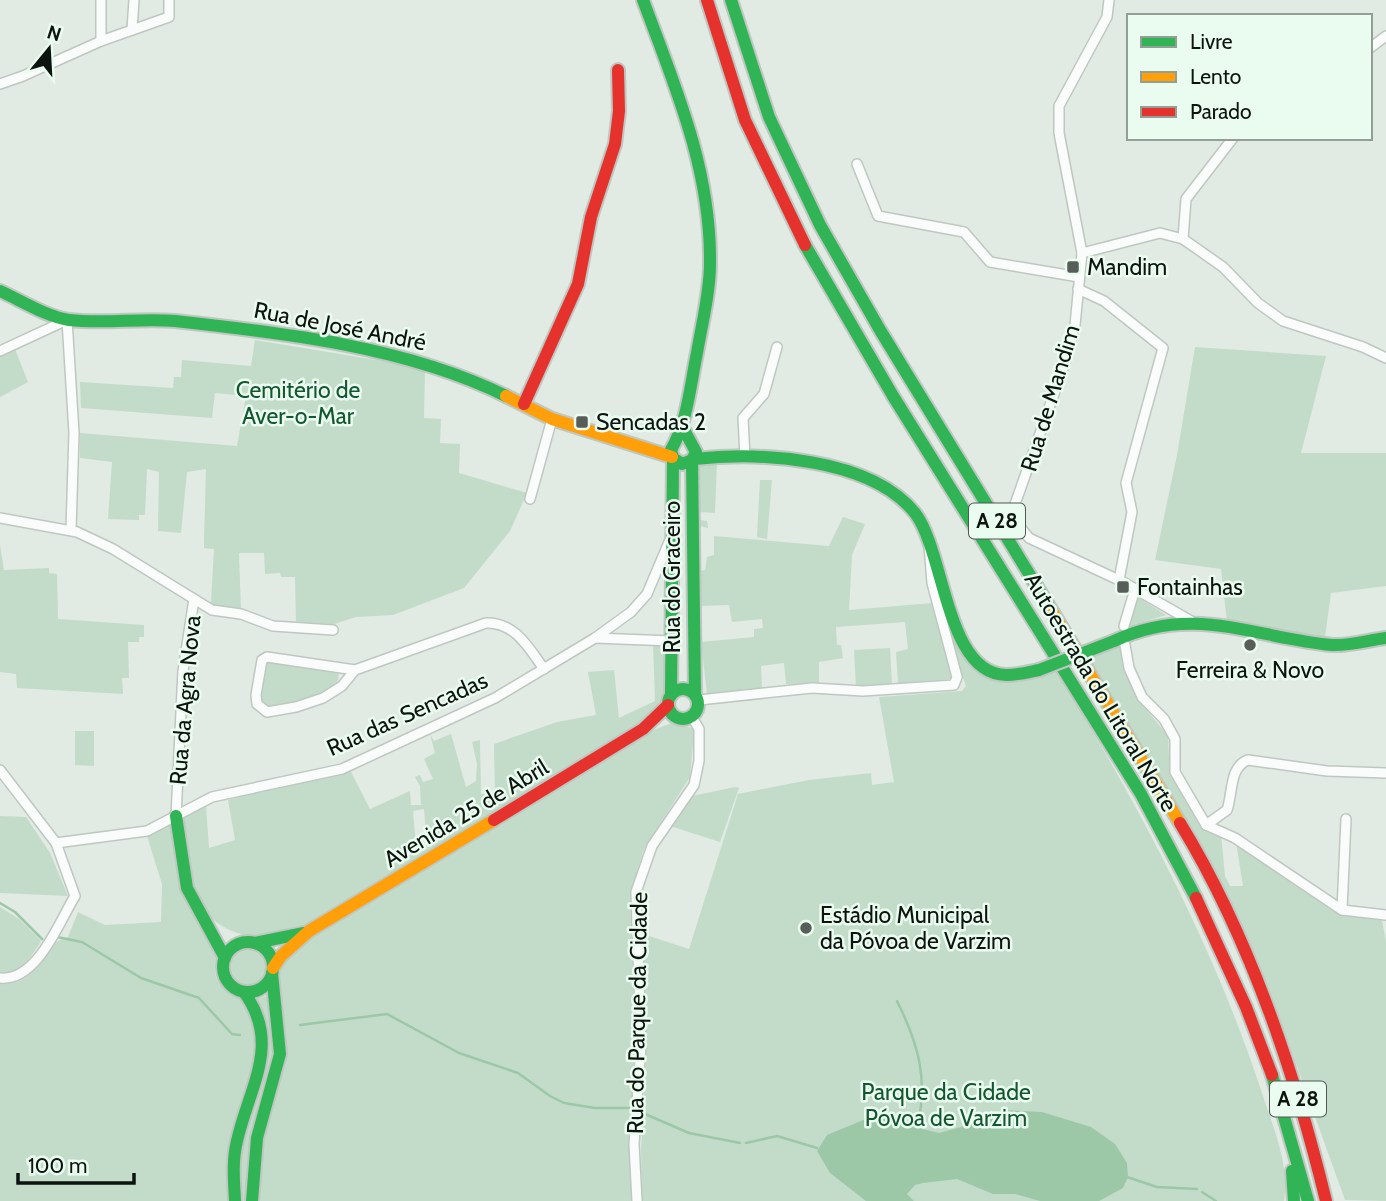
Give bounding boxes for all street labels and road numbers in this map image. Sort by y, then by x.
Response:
street label: Rua de José André [252,296,429,356]
street label: Rua de Mandim [1014,321,1086,475]
street label: Rua do Graceiro [658,501,686,653]
road number: A 28 [969,504,1025,538]
street label: Autoestrada do Litoral Norte [1019,567,1184,817]
street label: Rua da Agra Nova [164,614,206,786]
street label: Rua das Sencadas [322,666,492,762]
street label: Avenida 25 de Abril [379,753,554,873]
street label: Rua do Parque da Cidade [621,891,653,1134]
road number: A 28 [1270,1082,1326,1116]

